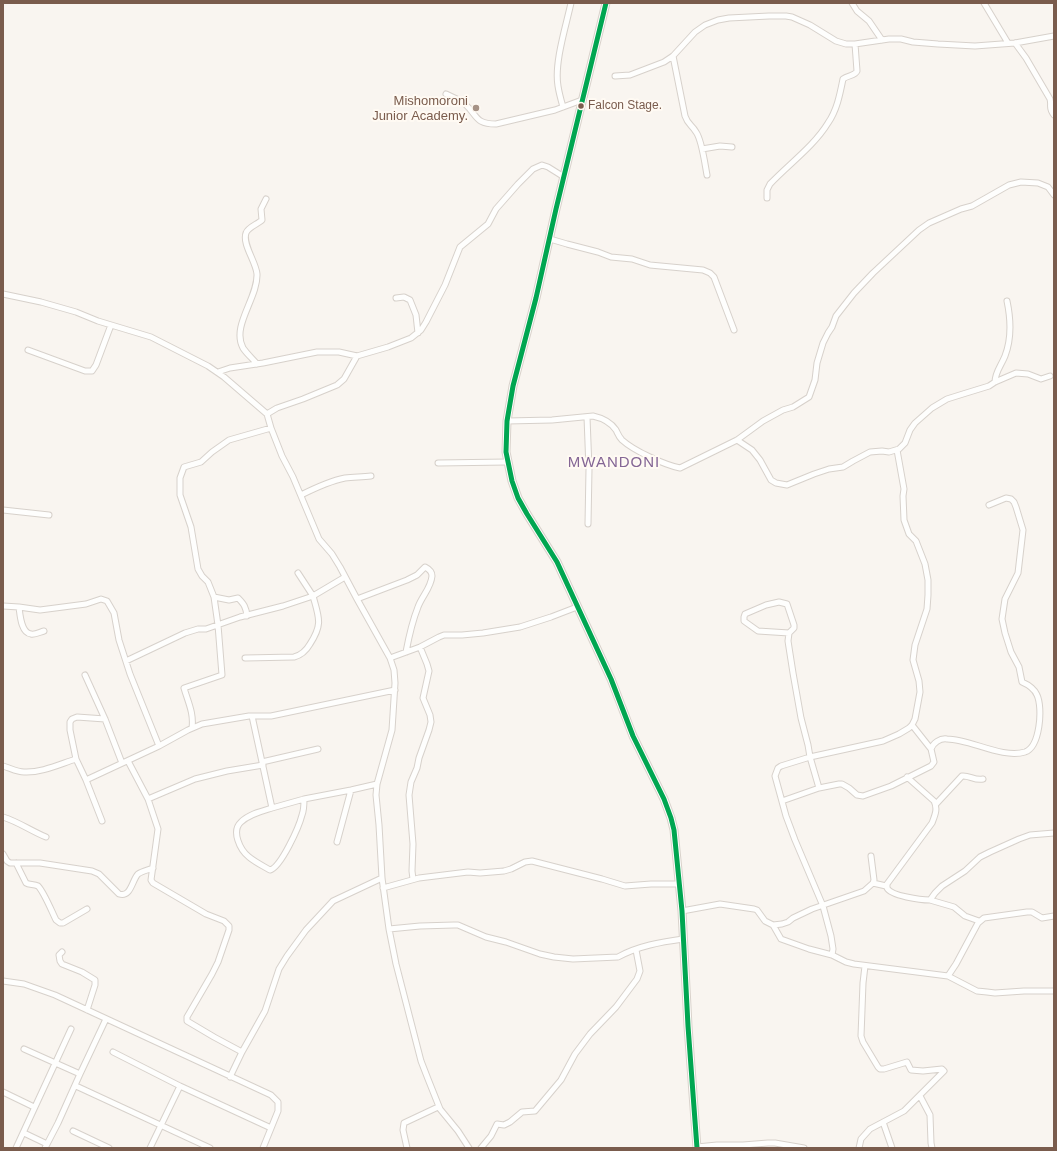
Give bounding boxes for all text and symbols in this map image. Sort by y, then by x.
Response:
place label: Mishomoroni Junior Academy. [372,93,468,124]
place label: Falcon Stage. [588,99,662,113]
marker: Falcon Stage. [576,101,586,111]
marker: Mishomoroni Junior Academy. [471,103,481,113]
district label: MWANDONI [568,454,660,472]

